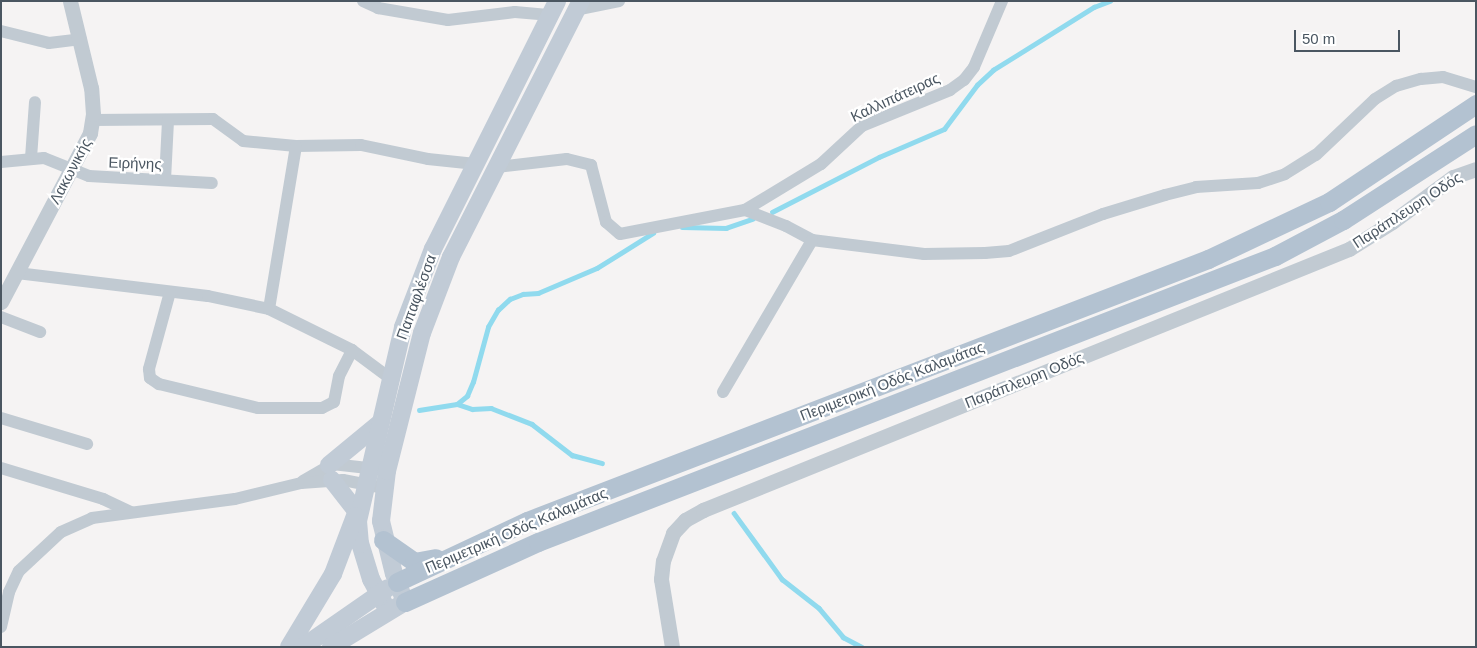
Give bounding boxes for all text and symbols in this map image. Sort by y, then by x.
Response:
scale bar [1297,20,1403,52]
text: 50 m [1302,30,1335,47]
street label: Καλλιπάτειρας [848,69,942,125]
street label: Λακωνικής [45,135,95,207]
street label: Ειρήνης [108,153,162,173]
street label: Παράπλευρη Οδός [1349,168,1465,252]
street label: Παπαφλέσσα [392,252,440,342]
street label: Περιμετρική Οδός Καλαμάτας [797,338,987,424]
street label: Παράπλευρη Οδός [962,348,1086,412]
street label: Περιμετρική Οδός Καλαμάτας [422,483,610,577]

